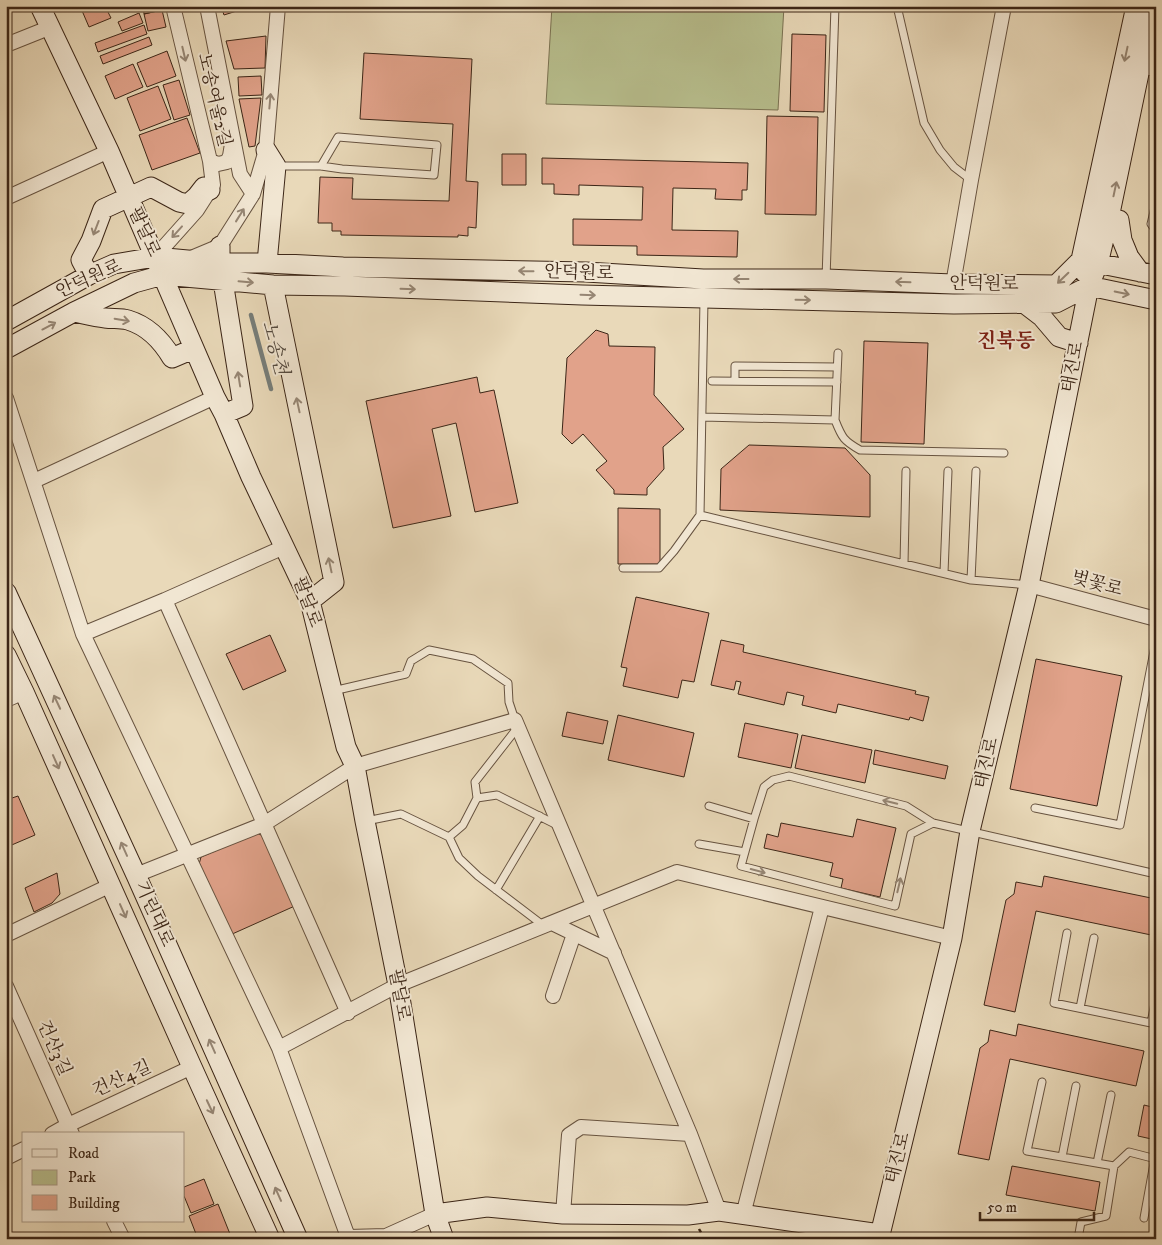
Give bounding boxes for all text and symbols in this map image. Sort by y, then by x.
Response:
one-way arrow [180,45,189,61]
one-way arrow [1121,45,1130,61]
street label: 노송여울2길 [193,51,235,149]
one-way arrow [266,94,275,110]
one-way arrow [1111,181,1120,197]
street label: 팔달로 [123,204,165,260]
one-way arrow [234,208,245,222]
one-way arrow [91,220,100,236]
one-way arrow [171,226,183,239]
street label: 안덕원로 [53,255,125,303]
street label: 안덕원로 [544,261,614,285]
one-way arrow [518,266,534,276]
street label: 안덕원로 [949,272,1019,296]
one-way arrow [1057,272,1069,284]
one-way arrow [733,274,749,284]
one-way arrow [895,277,912,287]
one-way arrow [238,278,254,287]
one-way arrow [400,284,416,293]
one-way arrow [1114,289,1130,298]
one-way arrow [580,291,596,300]
one-way arrow [794,295,811,305]
one-way arrow [113,315,129,325]
water label: 노송천 [257,318,294,379]
one-way arrow [41,320,56,330]
district label: 진북동 [977,329,1036,354]
street label: 태진로 [1057,339,1089,395]
one-way arrow [233,371,243,387]
one-way arrow [292,398,302,414]
one-way arrow [325,557,335,573]
street label: 벚꽃로 [1069,567,1125,601]
street label: 팔달로 [288,574,326,630]
one-way arrow [51,695,61,710]
street label: 태진로 [970,735,1004,791]
one-way arrow [52,754,62,769]
one-way arrow [883,796,899,806]
one-way arrow [119,842,129,857]
one-way arrow [750,867,766,876]
street label: 기린대로 [130,878,178,950]
one-way arrow [895,878,904,894]
one-way arrow [118,903,128,918]
street label: 팔달로 [384,967,414,1023]
street label: 건산3길 [32,1017,76,1079]
one-way arrow [206,1039,216,1054]
street label: 건산4길 [89,1056,155,1102]
one-way arrow [206,1099,216,1114]
street label: 태진로 [881,1130,915,1186]
legend [22,1132,185,1222]
text: Road [68,1144,100,1163]
text: Park [68,1168,97,1187]
one-way arrow [272,1187,282,1202]
scale bar [980,1190,1093,1222]
text: Building [68,1194,120,1213]
text: 50 m [987,1198,1017,1217]

